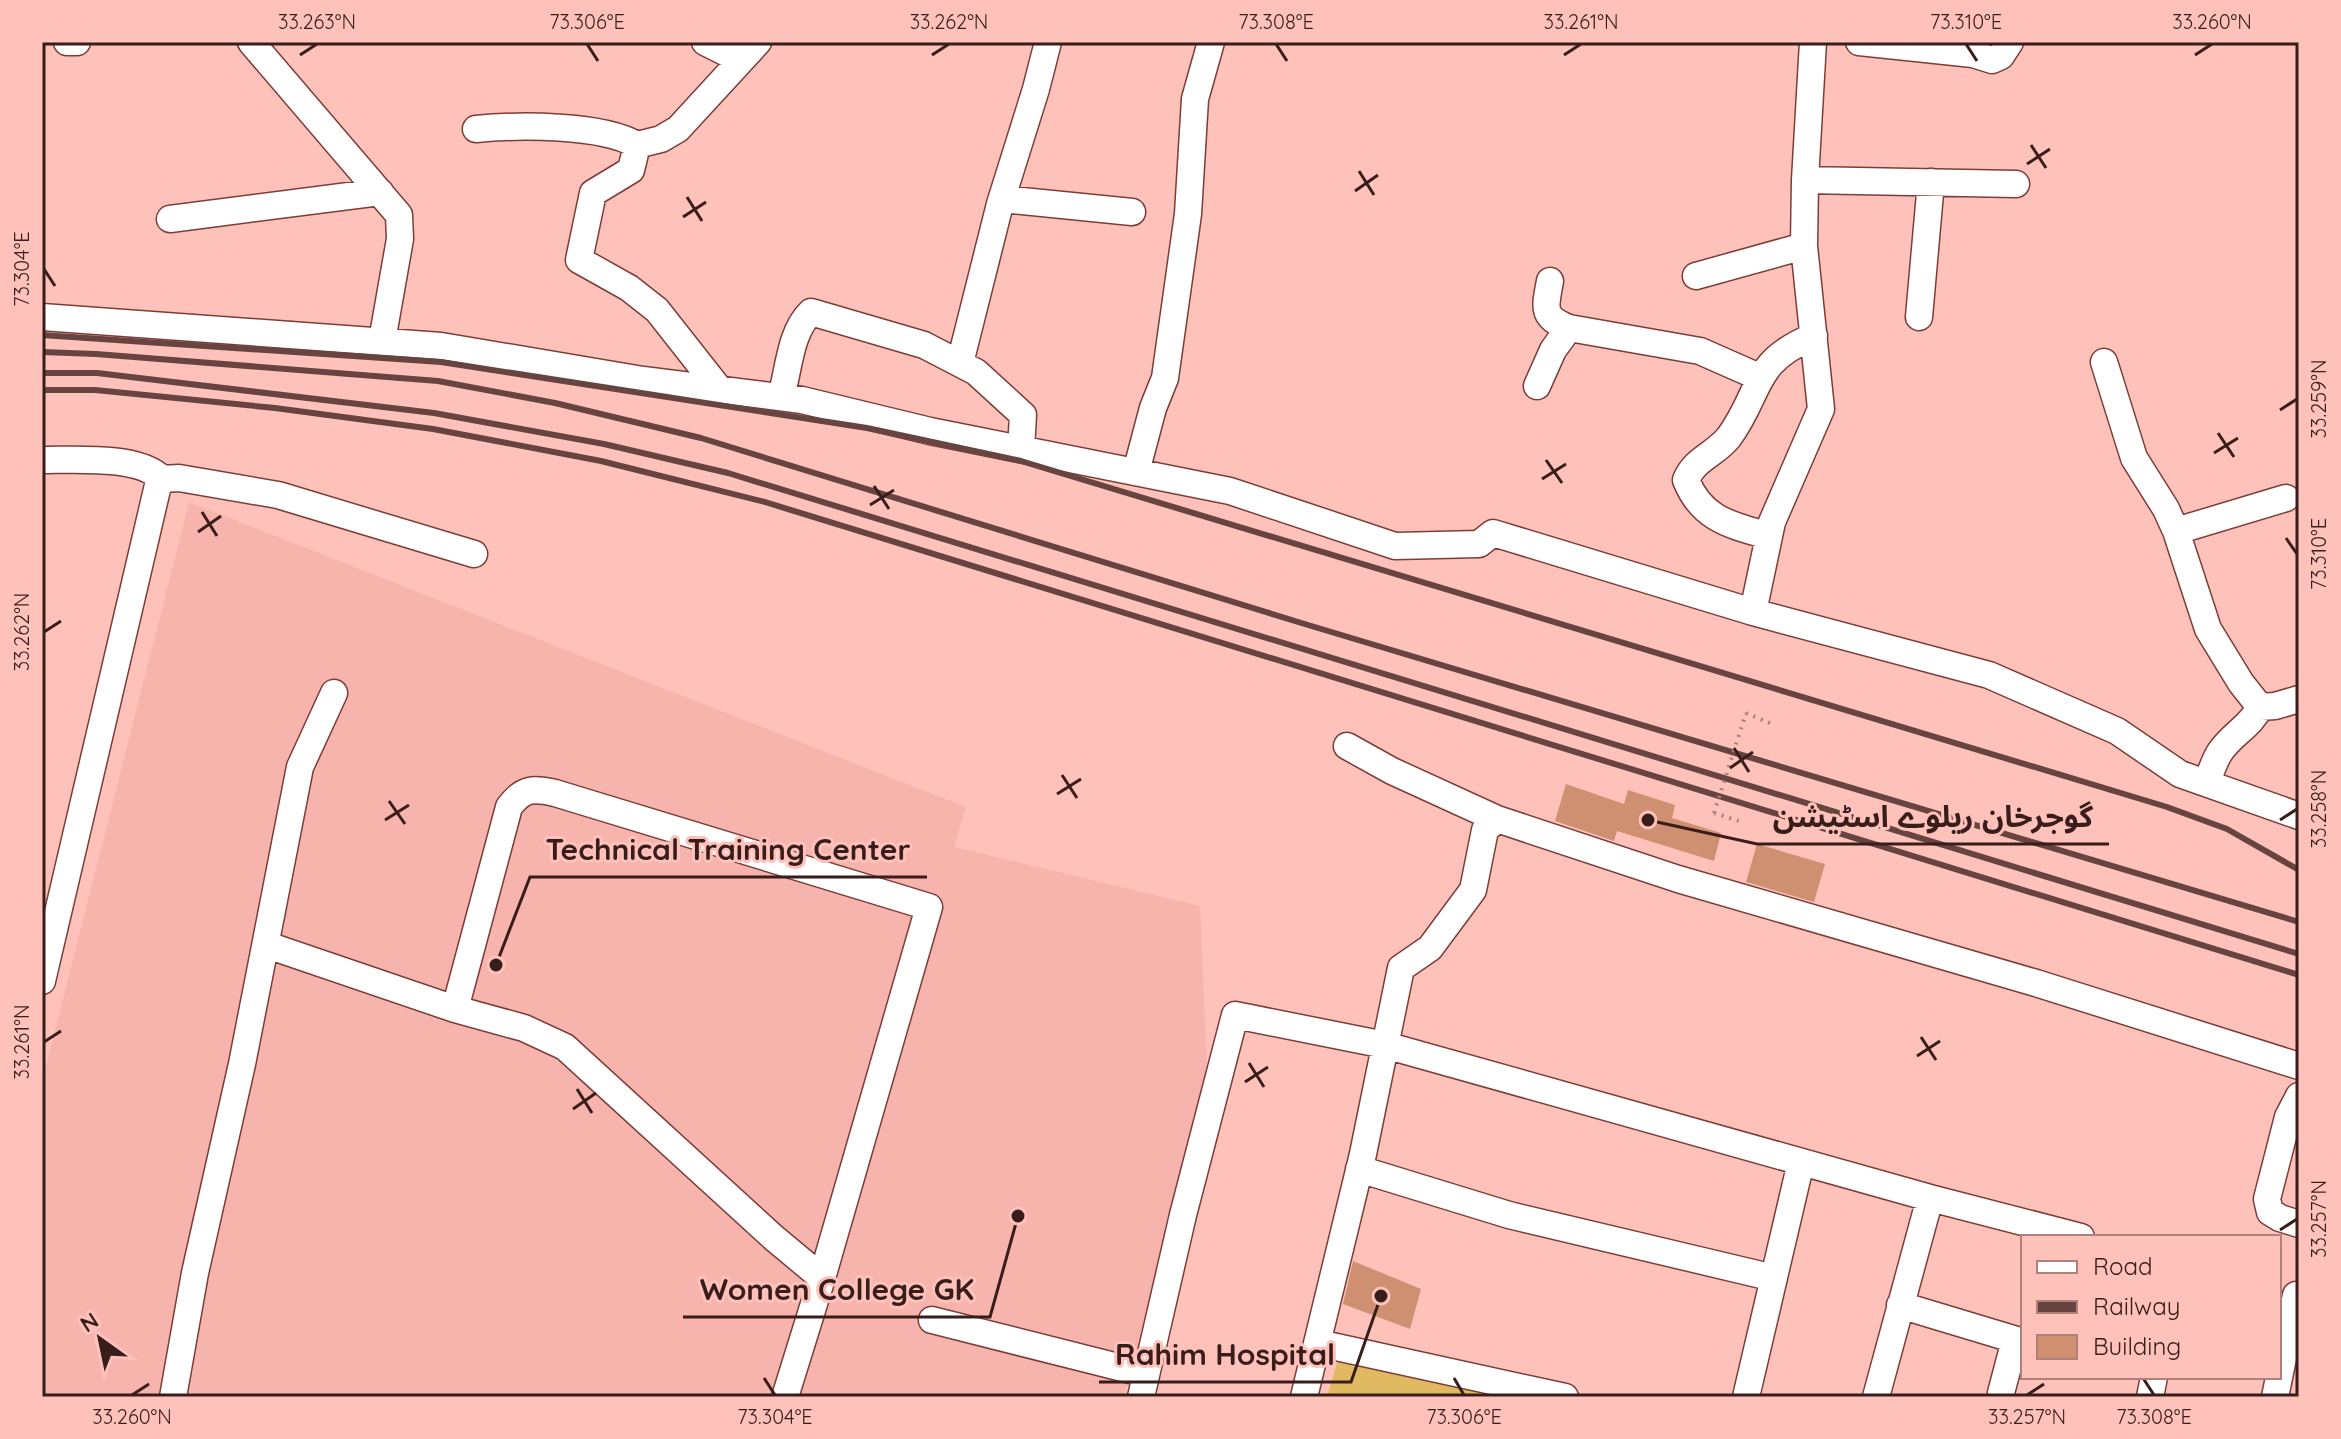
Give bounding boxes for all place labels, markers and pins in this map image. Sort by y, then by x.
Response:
callout: گوجرخان ریلوے اسٹیشن [1757,790,2109,844]
callout: Technical Training Center [530,823,927,877]
callout: Women College GK [683,1263,990,1317]
callout: Rahim Hospital [1099,1328,1351,1382]

